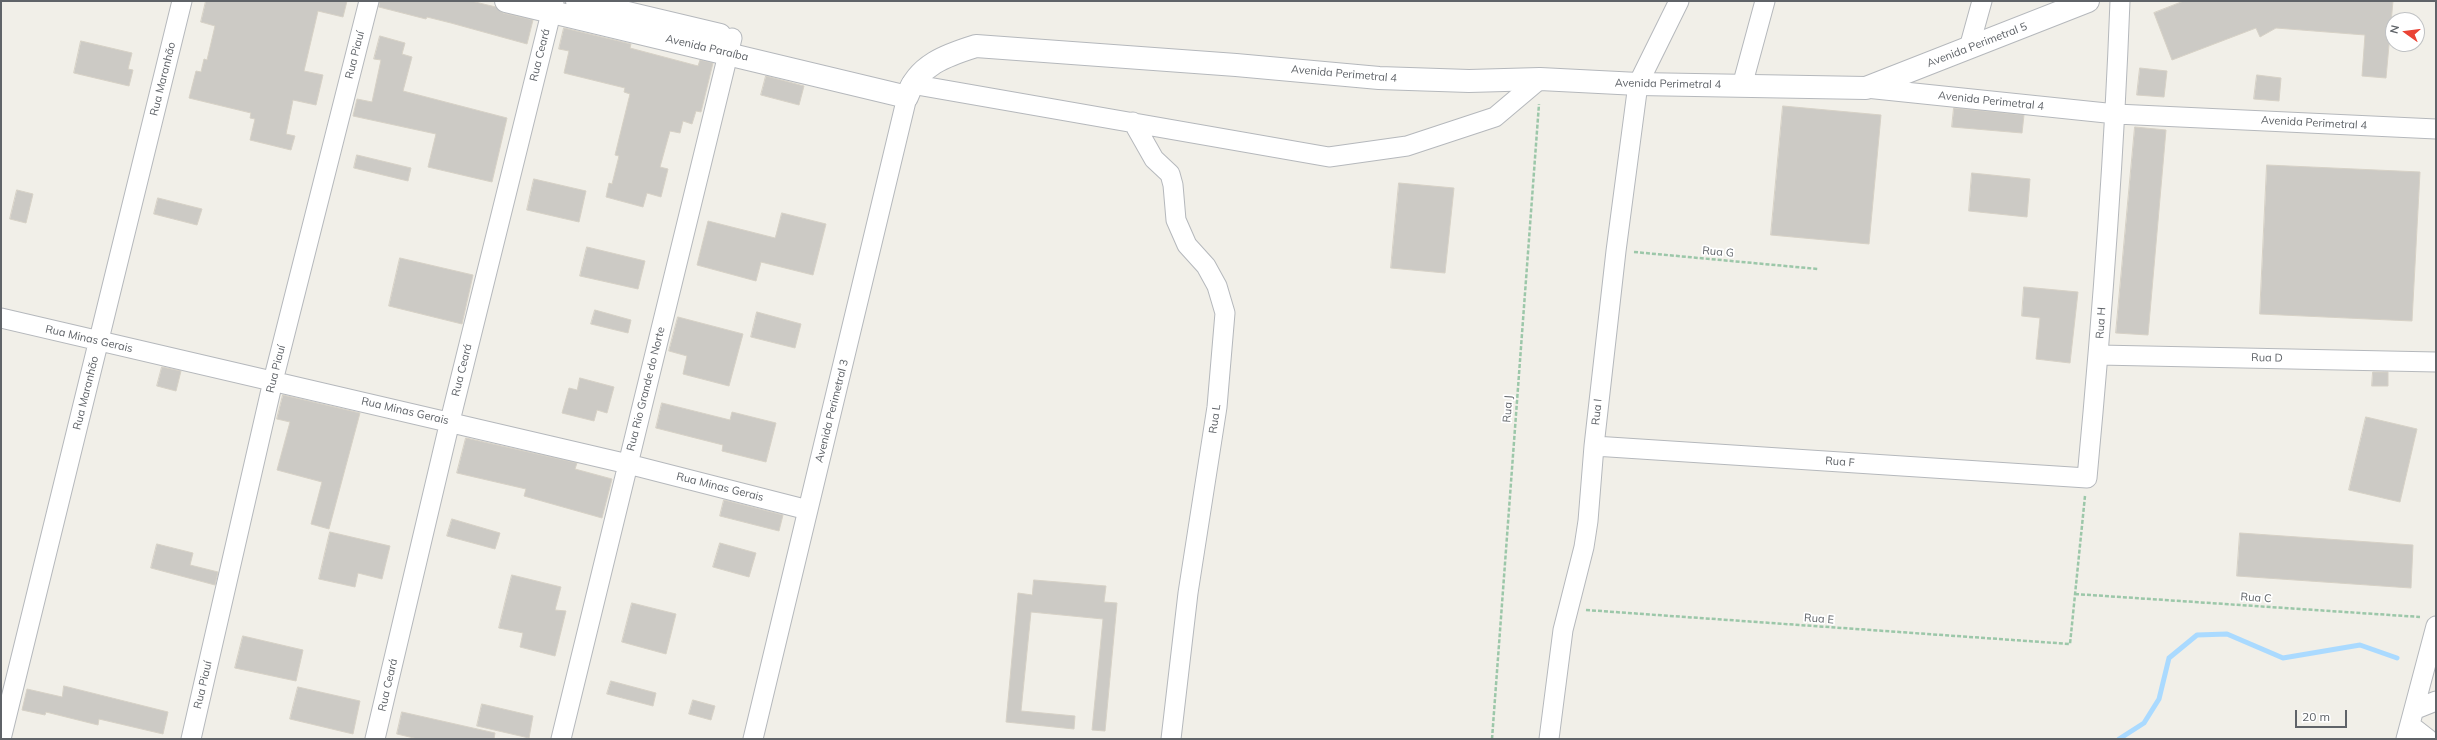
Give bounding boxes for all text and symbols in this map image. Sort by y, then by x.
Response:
north arrow [2385,12,2425,52]
street label: Avenida Perimetral 5 [1925,20,2029,70]
text: N [2387,24,2402,35]
street label: Rua Ceará [527,27,553,83]
street label: Rua Piauí [343,30,367,80]
street label: Avenida Paraíba [664,32,750,64]
street label: Rua Maranhão [147,41,179,117]
street label: Avenida Perimetral 4 [1290,63,1398,85]
street label: Avenida Perimetral 4 [1615,76,1721,92]
street label: Avenida Perimetral 4 [1937,89,2045,113]
street label: Avenida Perimetral 4 [2261,114,2367,132]
street label: Rua G [1702,244,1734,260]
street label: Rua H [2093,307,2109,339]
street label: Rua Minas Gerais [44,323,134,355]
street label: Rua Rio Grande do Norte [624,325,668,453]
street label: Rua Ceará [449,342,475,398]
street label: Rua Piauí [264,344,288,394]
street label: Rua D [2251,351,2283,365]
street label: Rua Maranhão [70,355,102,431]
street label: Avenida Perimetral 3 [813,358,851,464]
street label: Rua Minas Gerais [360,395,450,427]
street label: Rua J [1500,395,1516,423]
street label: Rua I [1589,398,1605,426]
street label: Rua L [1206,404,1224,434]
street label: Rua F [1825,454,1855,470]
street label: Rua Minas Gerais [675,470,765,504]
street label: Rua C [2240,590,2272,606]
street label: Rua E [1804,611,1834,627]
street label: Rua Ceará [376,657,400,713]
street label: Rua Piauí [191,660,215,710]
scale bar [2297,702,2349,728]
text: 20 m [2302,709,2330,724]

